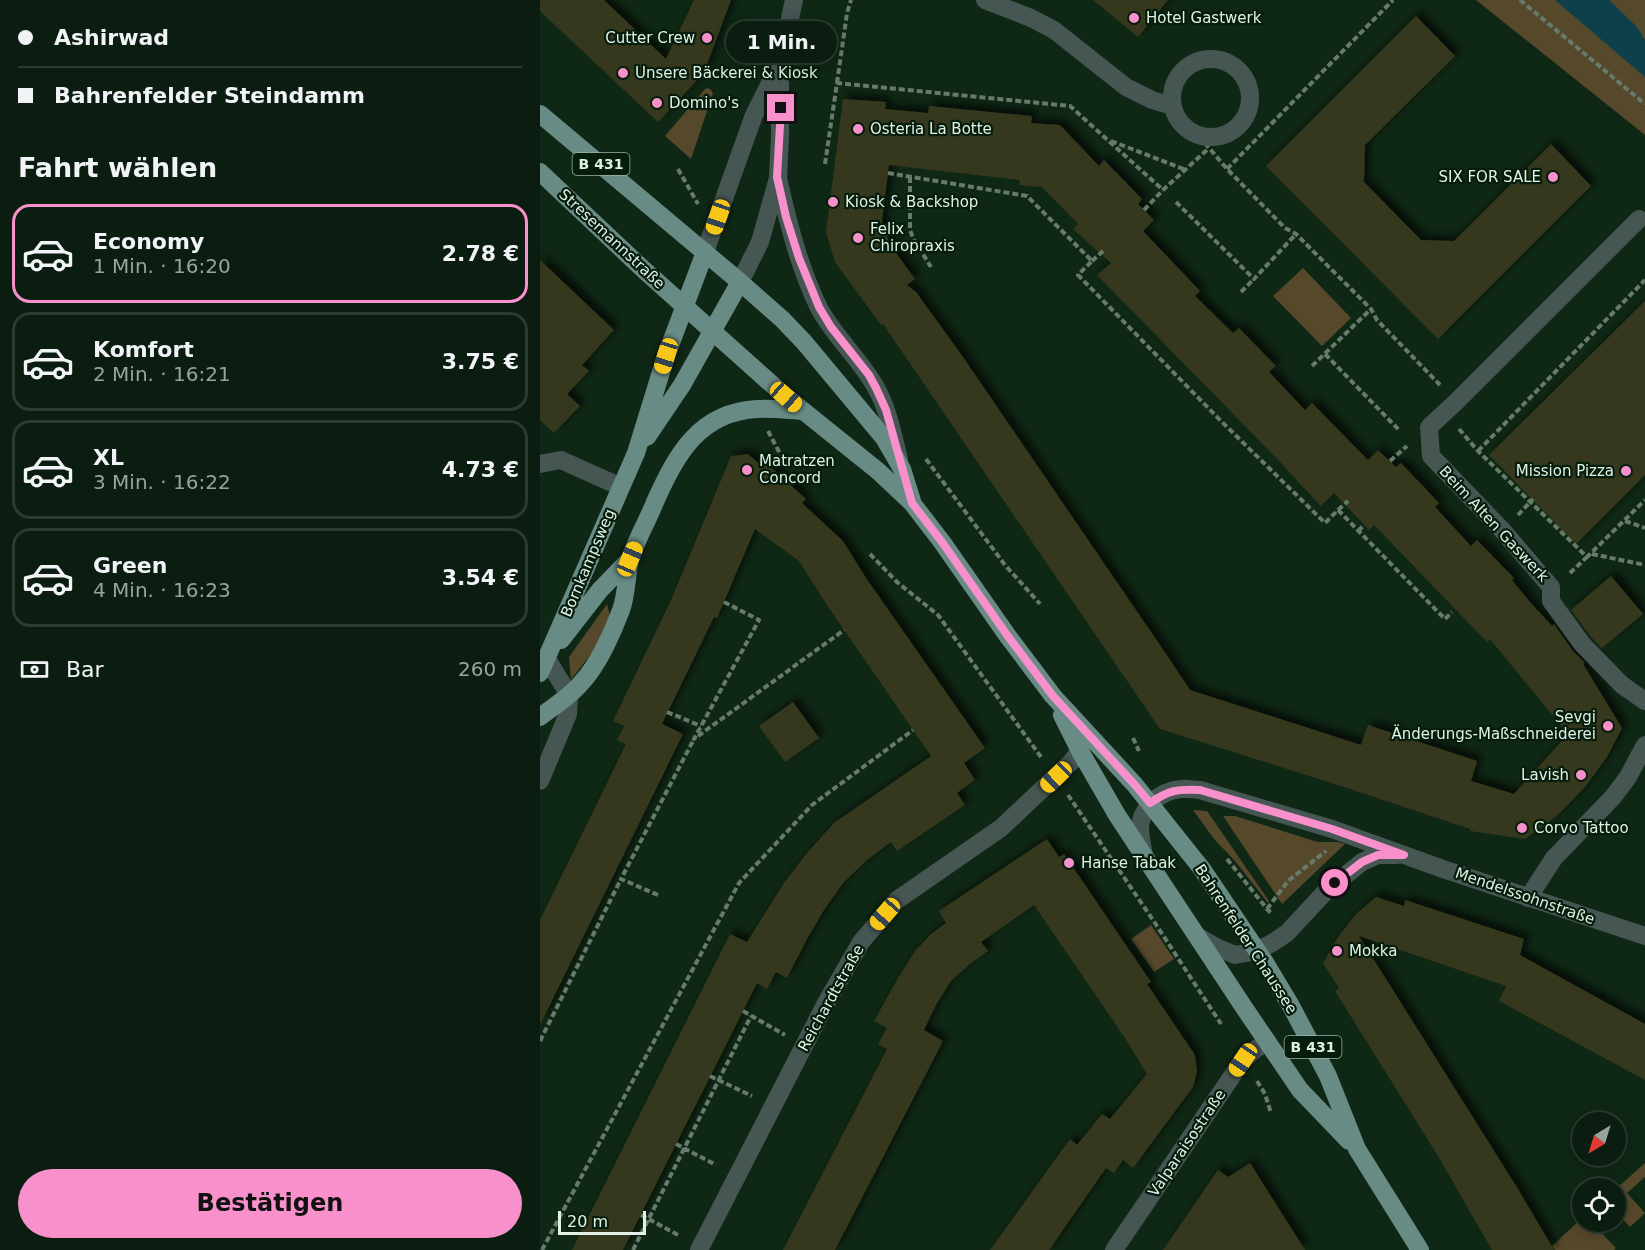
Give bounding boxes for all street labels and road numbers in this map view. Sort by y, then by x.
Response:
road number: B 431 [572,153,630,175]
street label: Stresemannstraße [555,185,669,293]
street label: Beim Alten Gaswerk [1436,462,1553,586]
street label: Bornkampsweg [557,506,619,620]
street label: Bahrenfelder Chaussee [1191,861,1301,1017]
street label: Mendelssohnstraße [1453,864,1597,928]
street label: Reichardtstraße [794,942,868,1054]
road number: B 431 [1284,1036,1342,1058]
street label: Valparaisostraße [1144,1086,1230,1200]

